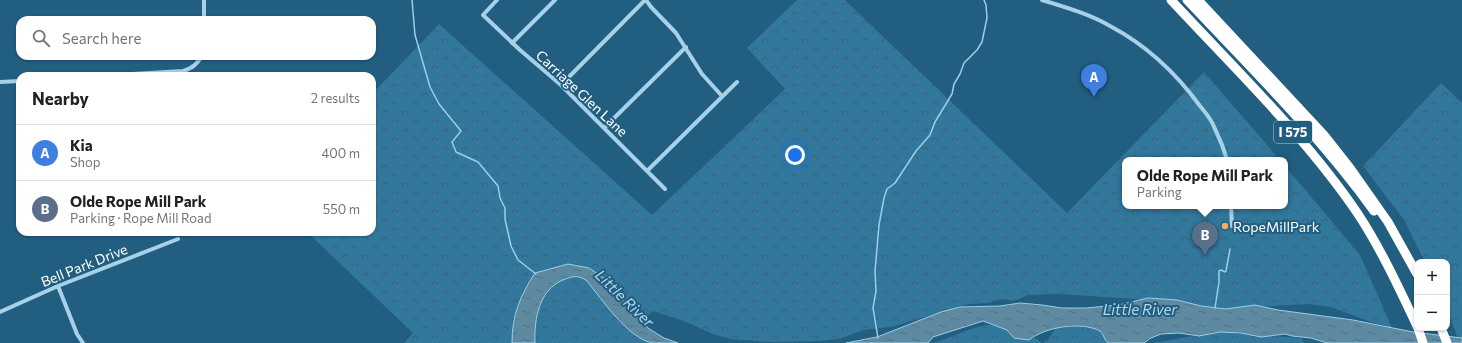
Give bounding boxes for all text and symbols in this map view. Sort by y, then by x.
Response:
search box [16,16,376,60]
icon: search [30,27,52,49]
text: Search here [62,29,141,47]
street label: Carriage Glen Lane [533,46,631,140]
pin: A [1081,64,1107,97]
text: Nearby [32,88,89,109]
text: 2 results [311,90,360,106]
road number: I 575 [1274,121,1312,143]
text: Kia [70,136,93,154]
text: A [40,145,50,161]
text: 400 m [321,145,360,161]
your location [785,145,805,165]
text: Shop [70,154,101,170]
popup [1122,157,1288,209]
text: Olde Rope Mill Park [1137,166,1273,184]
text: Parking [1137,184,1182,200]
text: Olde Rope Mill Park [70,192,206,210]
text: B [41,201,49,217]
text: 550 m [323,201,360,217]
text: Parking · Rope Mill Road [70,210,211,226]
place label: RopeMillPark [1233,218,1320,235]
marker: RopeMillPark [1220,221,1230,231]
pin: B [1192,222,1218,255]
street label: Bell Park Drive [38,240,130,290]
map controls [1414,259,1450,331]
button: + [1414,259,1450,295]
water label: Little River [592,266,659,331]
button: − [1414,295,1450,331]
water label: Little River [1103,300,1178,318]

